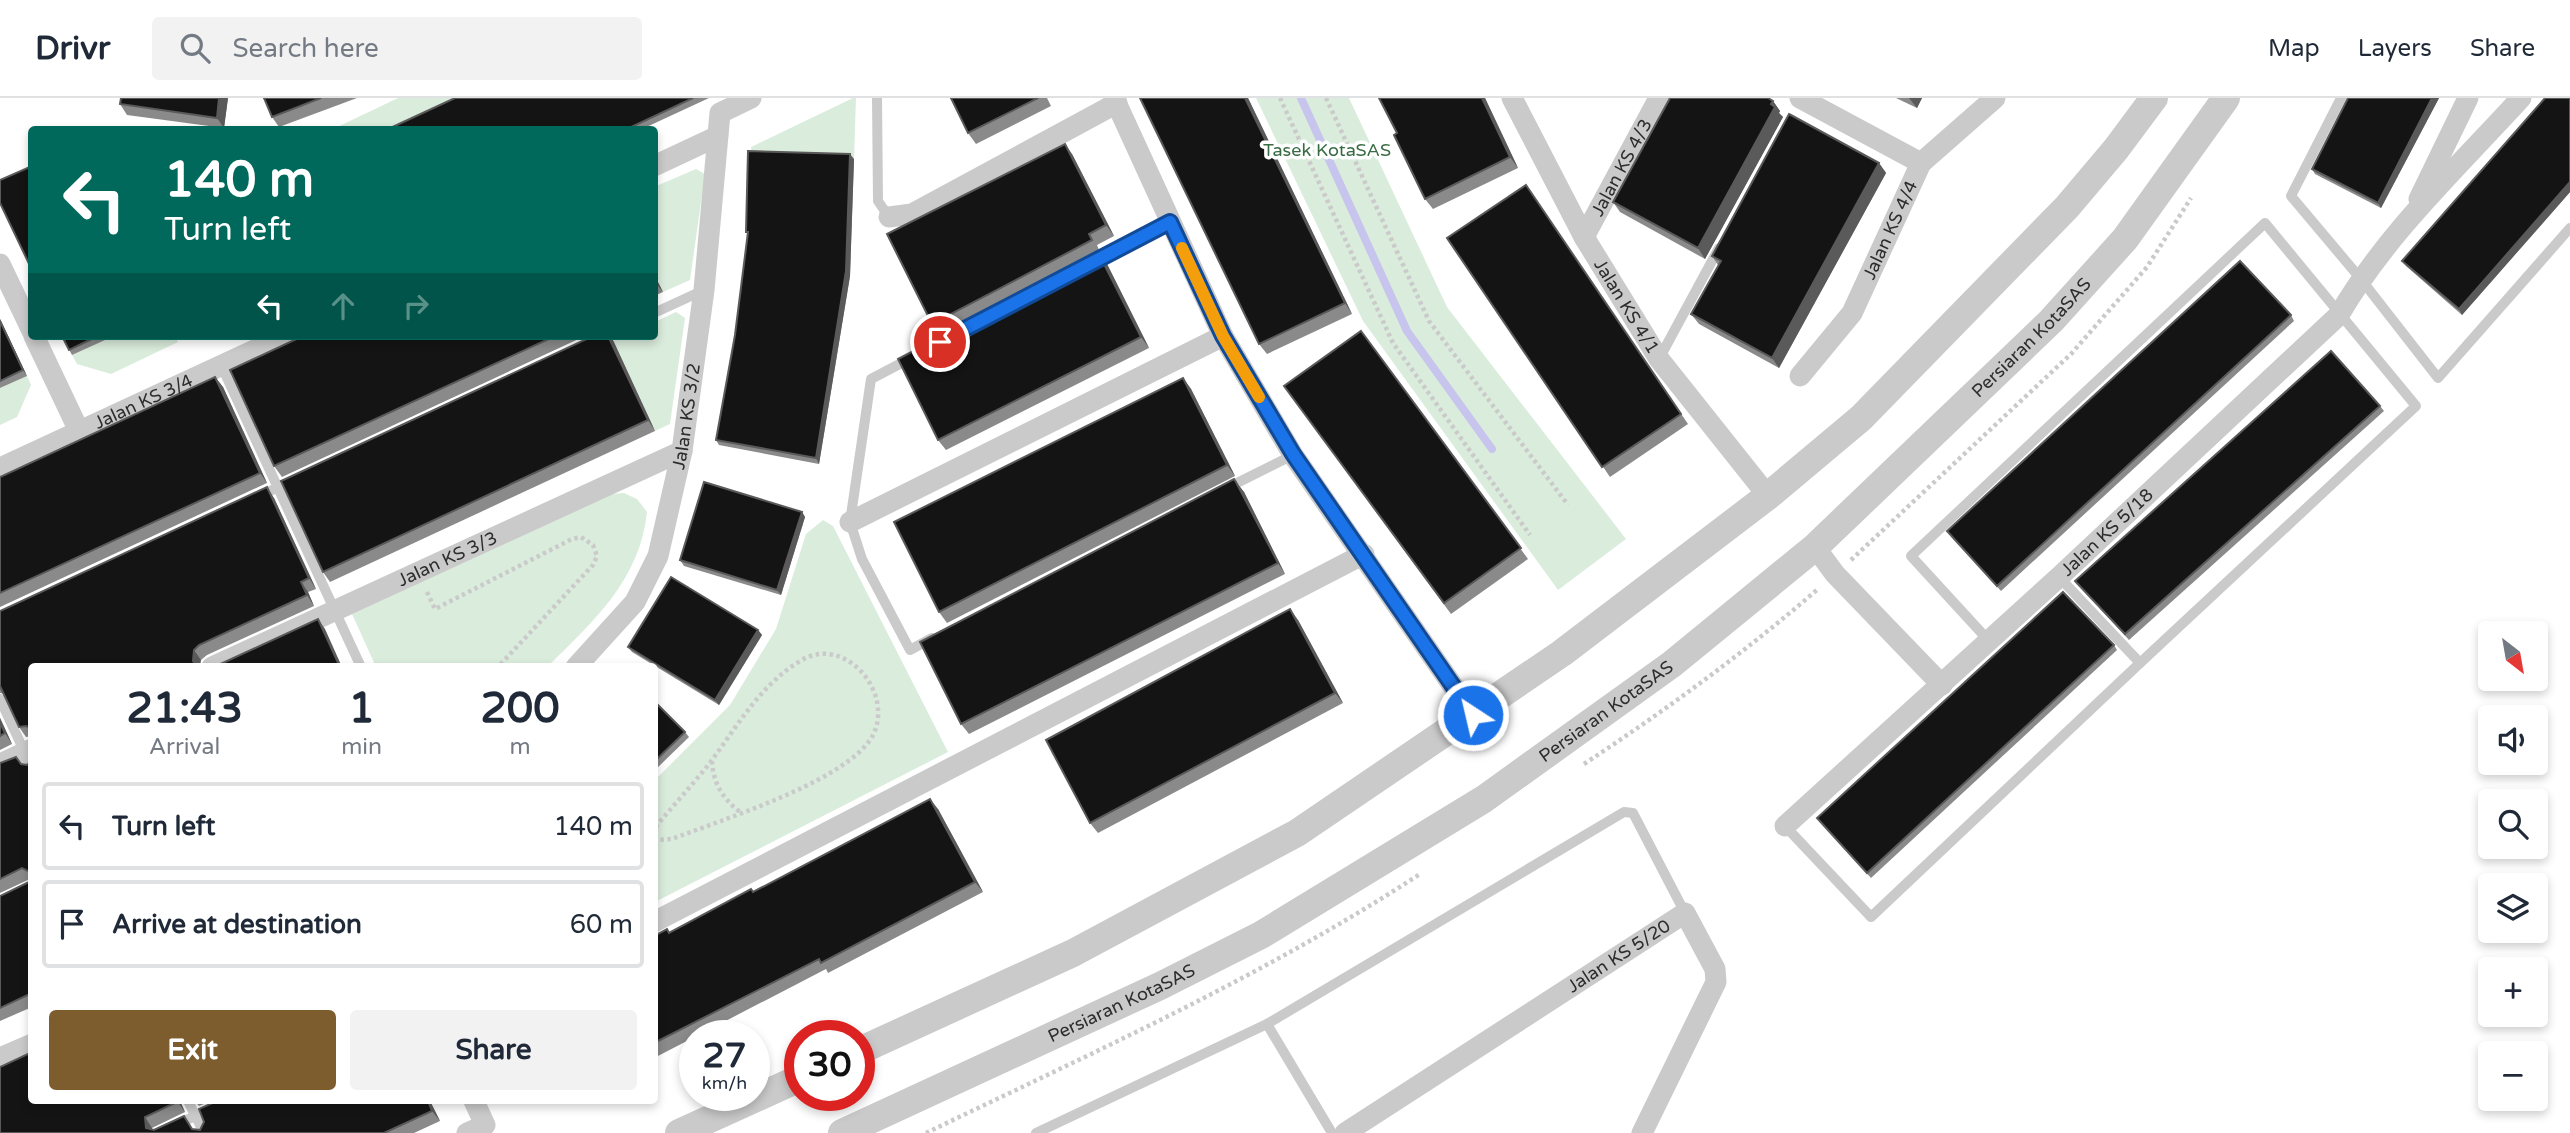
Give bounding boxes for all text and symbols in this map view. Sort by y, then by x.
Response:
search box [152,17,642,80]
text: Drivr [35,29,110,68]
icon: search [176,29,214,67]
text: Search here [232,33,379,64]
text: Map [2268,34,2320,63]
text: Layers [2358,34,2432,63]
text: Share [2470,34,2535,63]
street label: Jalan KS 4/3 [1586,115,1657,220]
park label: Tasek KotaSAS [1263,139,1391,161]
text: 140 m [164,151,314,210]
icon: left [49,154,140,245]
street label: Jalan KS 4/4 [1858,177,1922,283]
text: Turn left [164,211,291,249]
street label: Jalan KS 4/1 [1589,255,1664,358]
street label: Persiaran KotaSAS [1967,273,2096,402]
icon: left [251,287,289,325]
icon: ahead [324,287,362,325]
icon: right [397,287,435,325]
pin [910,312,970,372]
icon: arrive [921,323,959,361]
street label: Jalan KS 3/2 [667,362,705,472]
street label: Jalan KS 3/4 [91,369,196,434]
street label: Jalan KS 5/18 [2056,484,2158,581]
street label: Jalan KS 3/3 [394,526,501,591]
north arrow [2478,621,2548,691]
map controls [2478,621,2548,1111]
street label: Persiaran KotaSAS [1535,656,1678,767]
position arrow [1436,678,1510,752]
text: 21:43 [126,683,243,734]
text: 1 [348,683,375,734]
text: 200 [480,683,560,734]
button: sound [2478,705,2548,775]
text: Arrival [149,733,220,761]
text: min [341,733,382,761]
text: m [509,733,531,761]
button: search [2478,789,2548,859]
icon: left [53,807,91,845]
text: Turn left [112,811,215,842]
text: 140 m [553,811,633,842]
button: layers [2478,873,2548,943]
icon: arrive [53,905,91,943]
text: Arrive at destination [112,909,362,940]
text: 60 m [570,909,633,940]
street label: Jalan KS 5/20 [1563,914,1674,997]
button: + [2478,957,2548,1027]
street label: Persiaran KotaSAS [1044,959,1199,1047]
button: Exit [49,1010,336,1090]
button: Share [350,1010,637,1090]
speed limit sign: 30 [784,1020,875,1111]
text: 27 [703,1035,746,1077]
button: − [2478,1041,2548,1111]
text: km/h [702,1072,747,1094]

